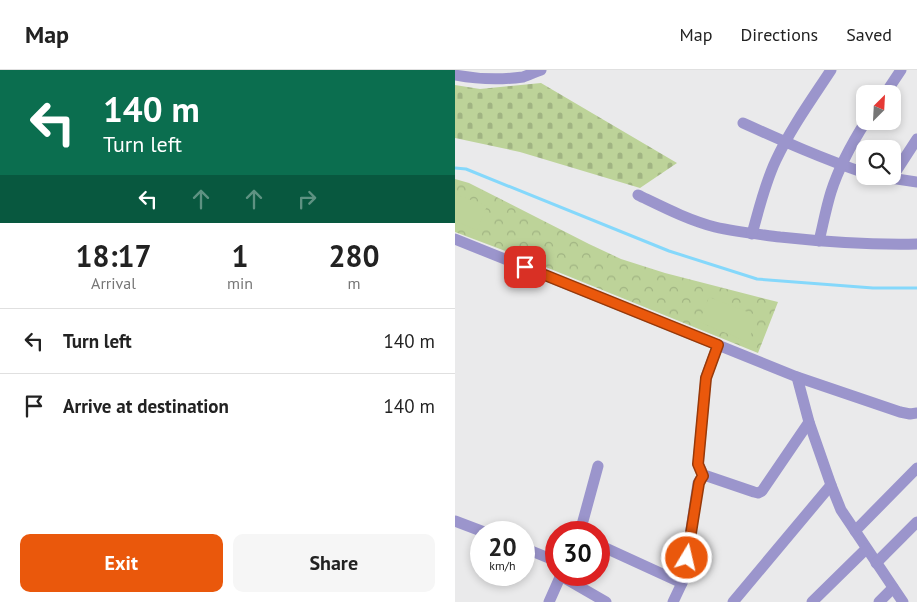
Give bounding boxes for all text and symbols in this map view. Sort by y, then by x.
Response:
text: Map [25,19,69,50]
text: Map [680,23,712,46]
text: Directions [740,23,818,46]
text: Saved [846,23,892,46]
north arrow [856,85,901,130]
map controls [856,85,901,185]
text: 140 m [103,86,200,132]
icon: left [20,90,85,155]
text: Turn left [103,130,182,158]
button: search [856,140,901,185]
icon: left [134,185,162,213]
icon: ahead [187,185,215,213]
icon: ahead [240,185,268,213]
icon: right [293,185,321,213]
text: 18:17 [75,236,152,275]
text: 1 [232,236,249,275]
text: 280 [328,236,380,275]
pin [504,246,546,288]
icon: arrive [511,253,539,281]
text: Arrival [91,273,136,293]
text: min [227,273,253,293]
text: m [348,273,361,293]
icon: left [20,327,48,355]
text: Turn left [63,329,132,353]
text: 140 m [383,329,435,353]
icon: arrive [20,392,48,420]
text: Arrive at destination [63,394,229,418]
text: 140 m [383,394,435,418]
speed limit sign: 30 [545,521,610,586]
text: 20 [488,531,517,563]
position arrow [660,531,712,583]
button: Exit [20,534,223,592]
button: Share [233,534,435,592]
text: km/h [489,558,516,573]

